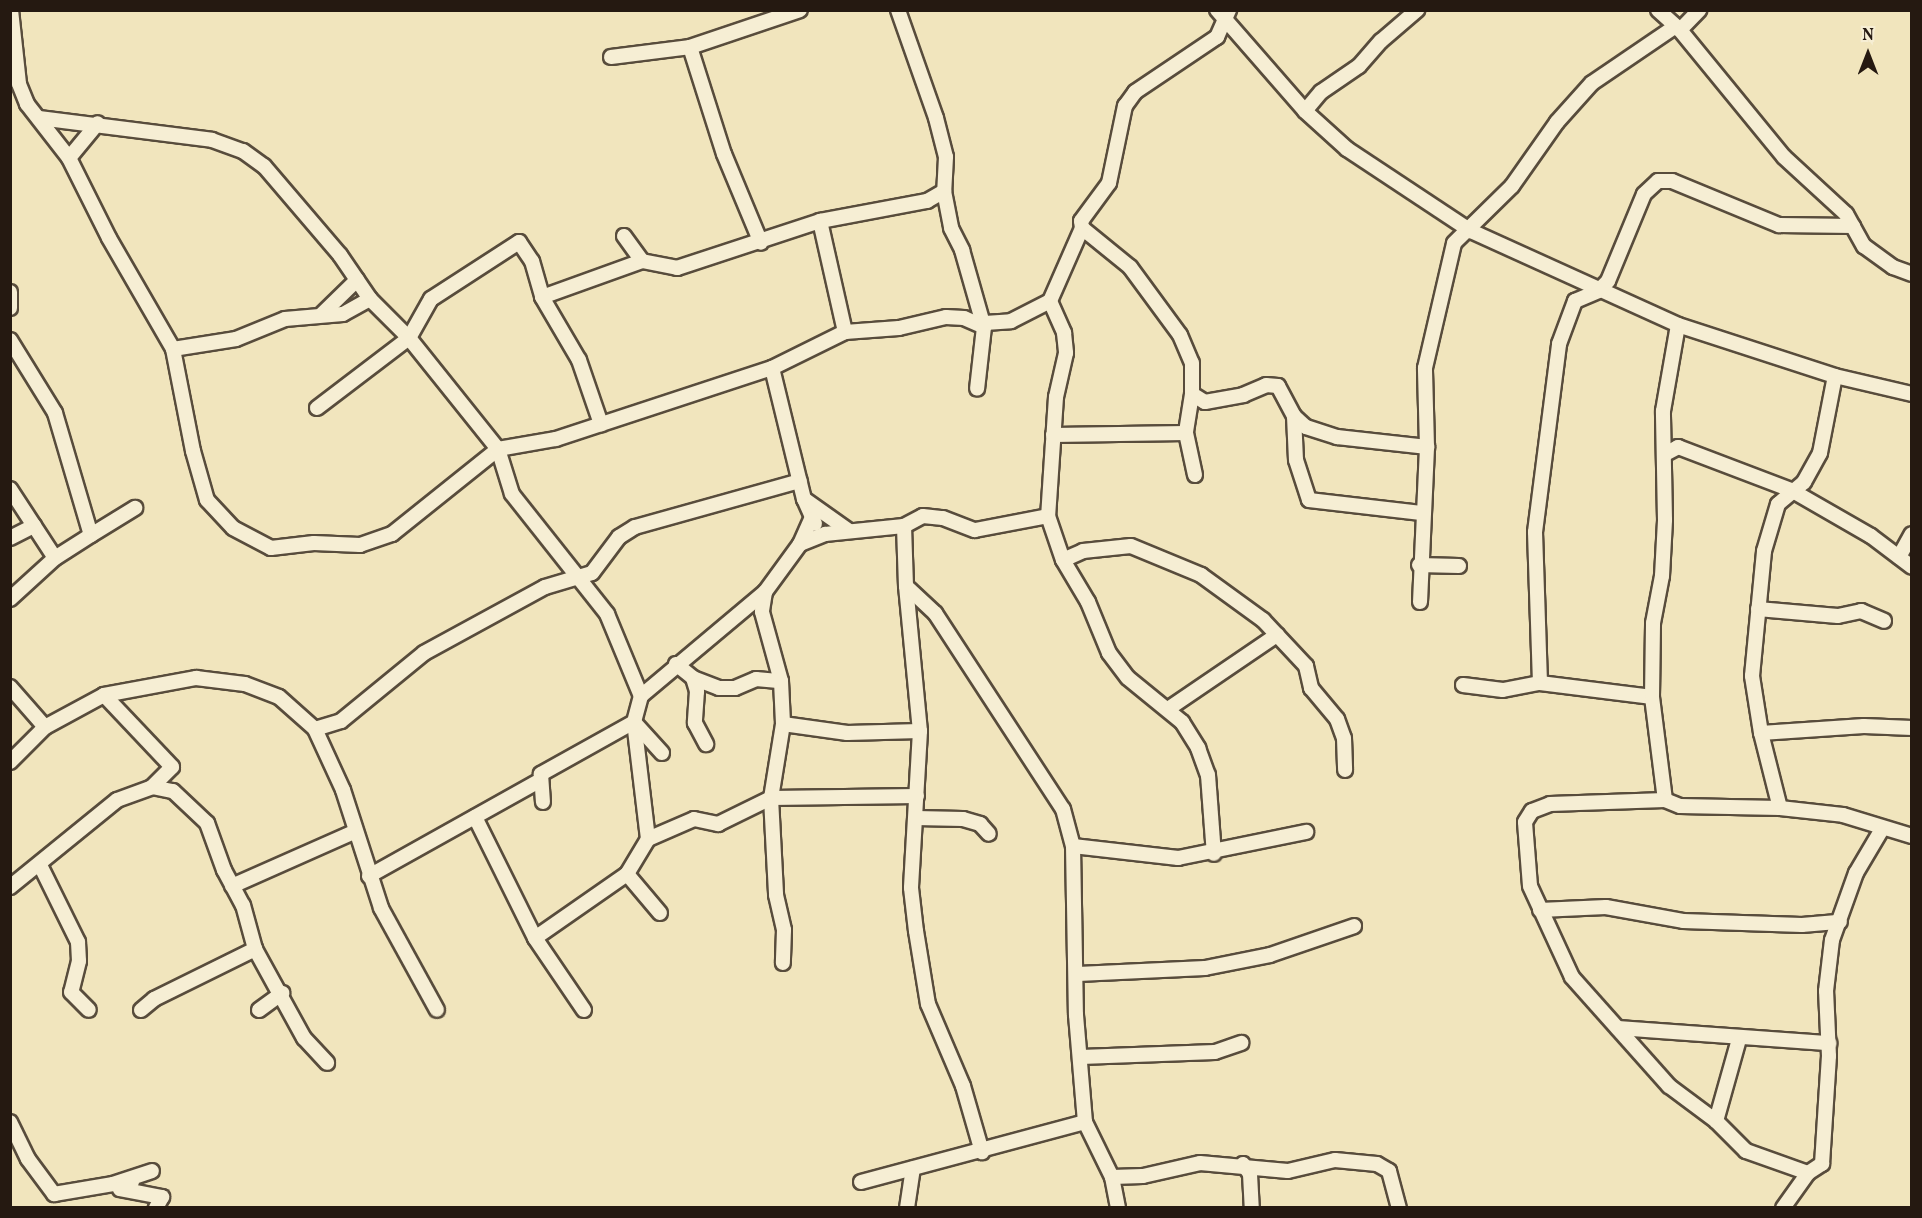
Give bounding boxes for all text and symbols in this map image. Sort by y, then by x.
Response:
north arrow [1838,24,1898,84]
text: N [1862,25,1874,47]

